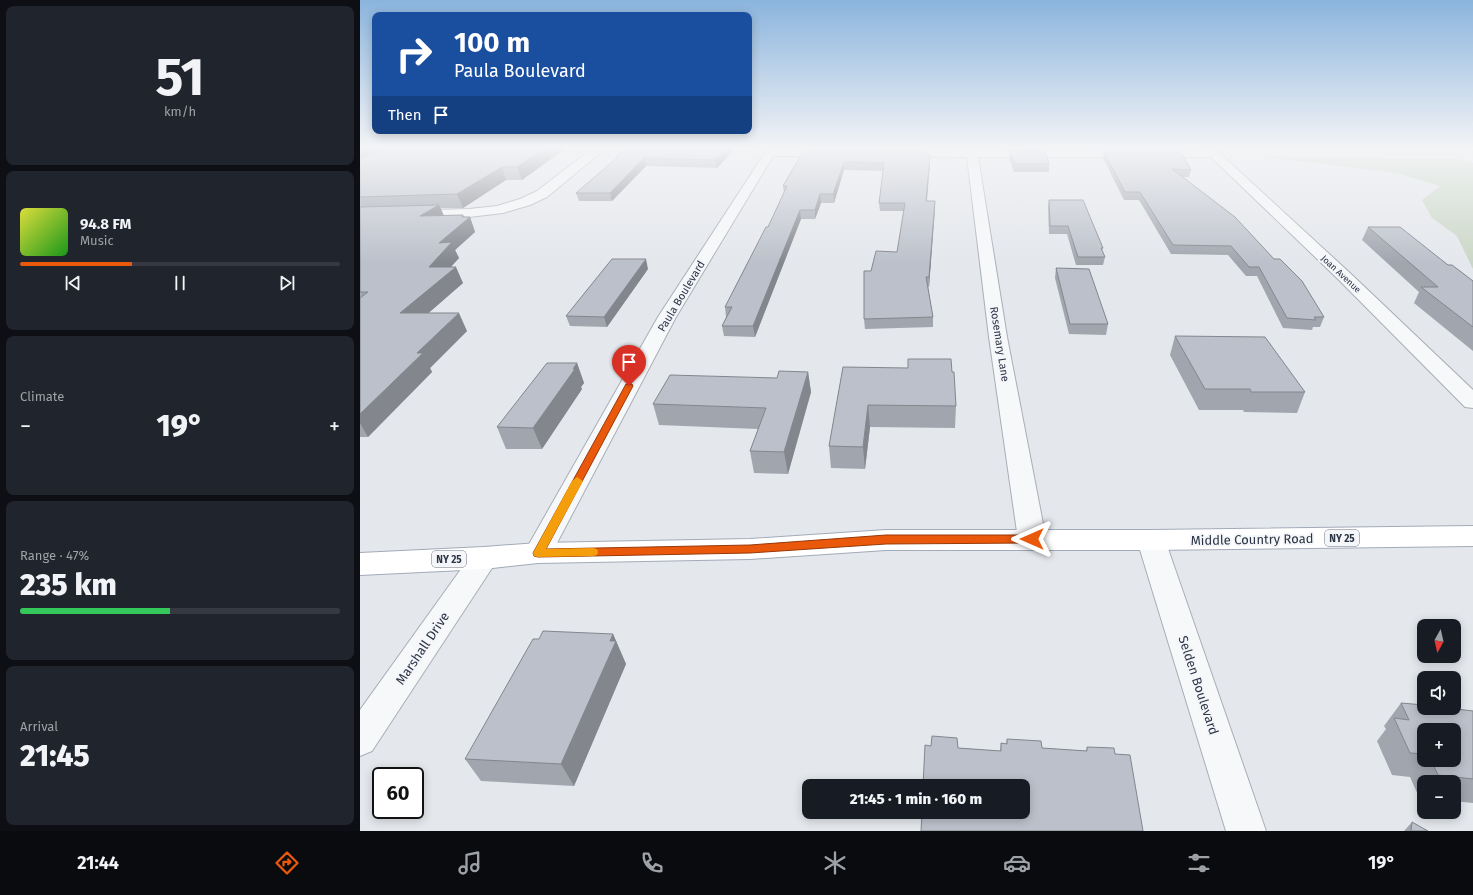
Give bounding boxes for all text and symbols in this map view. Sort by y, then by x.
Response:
text: 100 m [454,26,530,59]
icon: right [388,28,440,80]
text: 51 [155,46,205,109]
text: Paula Boulevard [454,60,586,82]
text: km/h [164,104,196,119]
icon: arrive [430,104,452,126]
text: Then [388,106,422,124]
text: 94.8 FM [80,215,131,233]
text: Music [80,233,114,248]
street label: Joan Avenue [1319,253,1363,295]
street label: Paula Boulevard [655,258,708,334]
icon: previous [62,272,84,294]
icon: pause [169,272,191,294]
icon: next [276,272,298,294]
street label: Rosemary Lane [987,306,1012,383]
pin [612,345,646,386]
icon: arrive [618,351,640,373]
text: Climate [20,389,64,404]
text: 19° [157,408,203,444]
text: − [20,413,31,440]
text: + [329,413,340,440]
position arrow [1011,518,1053,560]
road number: NY 25 [1325,530,1359,546]
street label: Middle Country Road [1190,531,1314,548]
text: Range · 47% [20,548,89,563]
road number: NY 25 [432,551,466,567]
text: 235 km [20,567,117,603]
street label: Marshall Drive [393,609,452,687]
north arrow [1417,619,1461,663]
map controls [1417,619,1461,819]
street label: Selden Boulevard [1175,634,1222,737]
button: sound [1417,671,1461,715]
text: Arrival [20,719,58,734]
button: + [1417,723,1461,767]
text: 21:45 [20,738,90,774]
speed limit sign: 60 [372,767,424,819]
button: − [1417,775,1461,819]
text: 21:45 · 1 min · 160 m [850,790,982,808]
icon: directions [273,849,301,877]
icon: music [456,849,484,877]
icon: phone [638,849,666,877]
icon: climate [821,849,849,877]
icon: car [1003,849,1031,877]
icon: filters [1185,849,1213,877]
text: 21:44 [77,852,119,874]
text: 19° [1368,852,1396,874]

